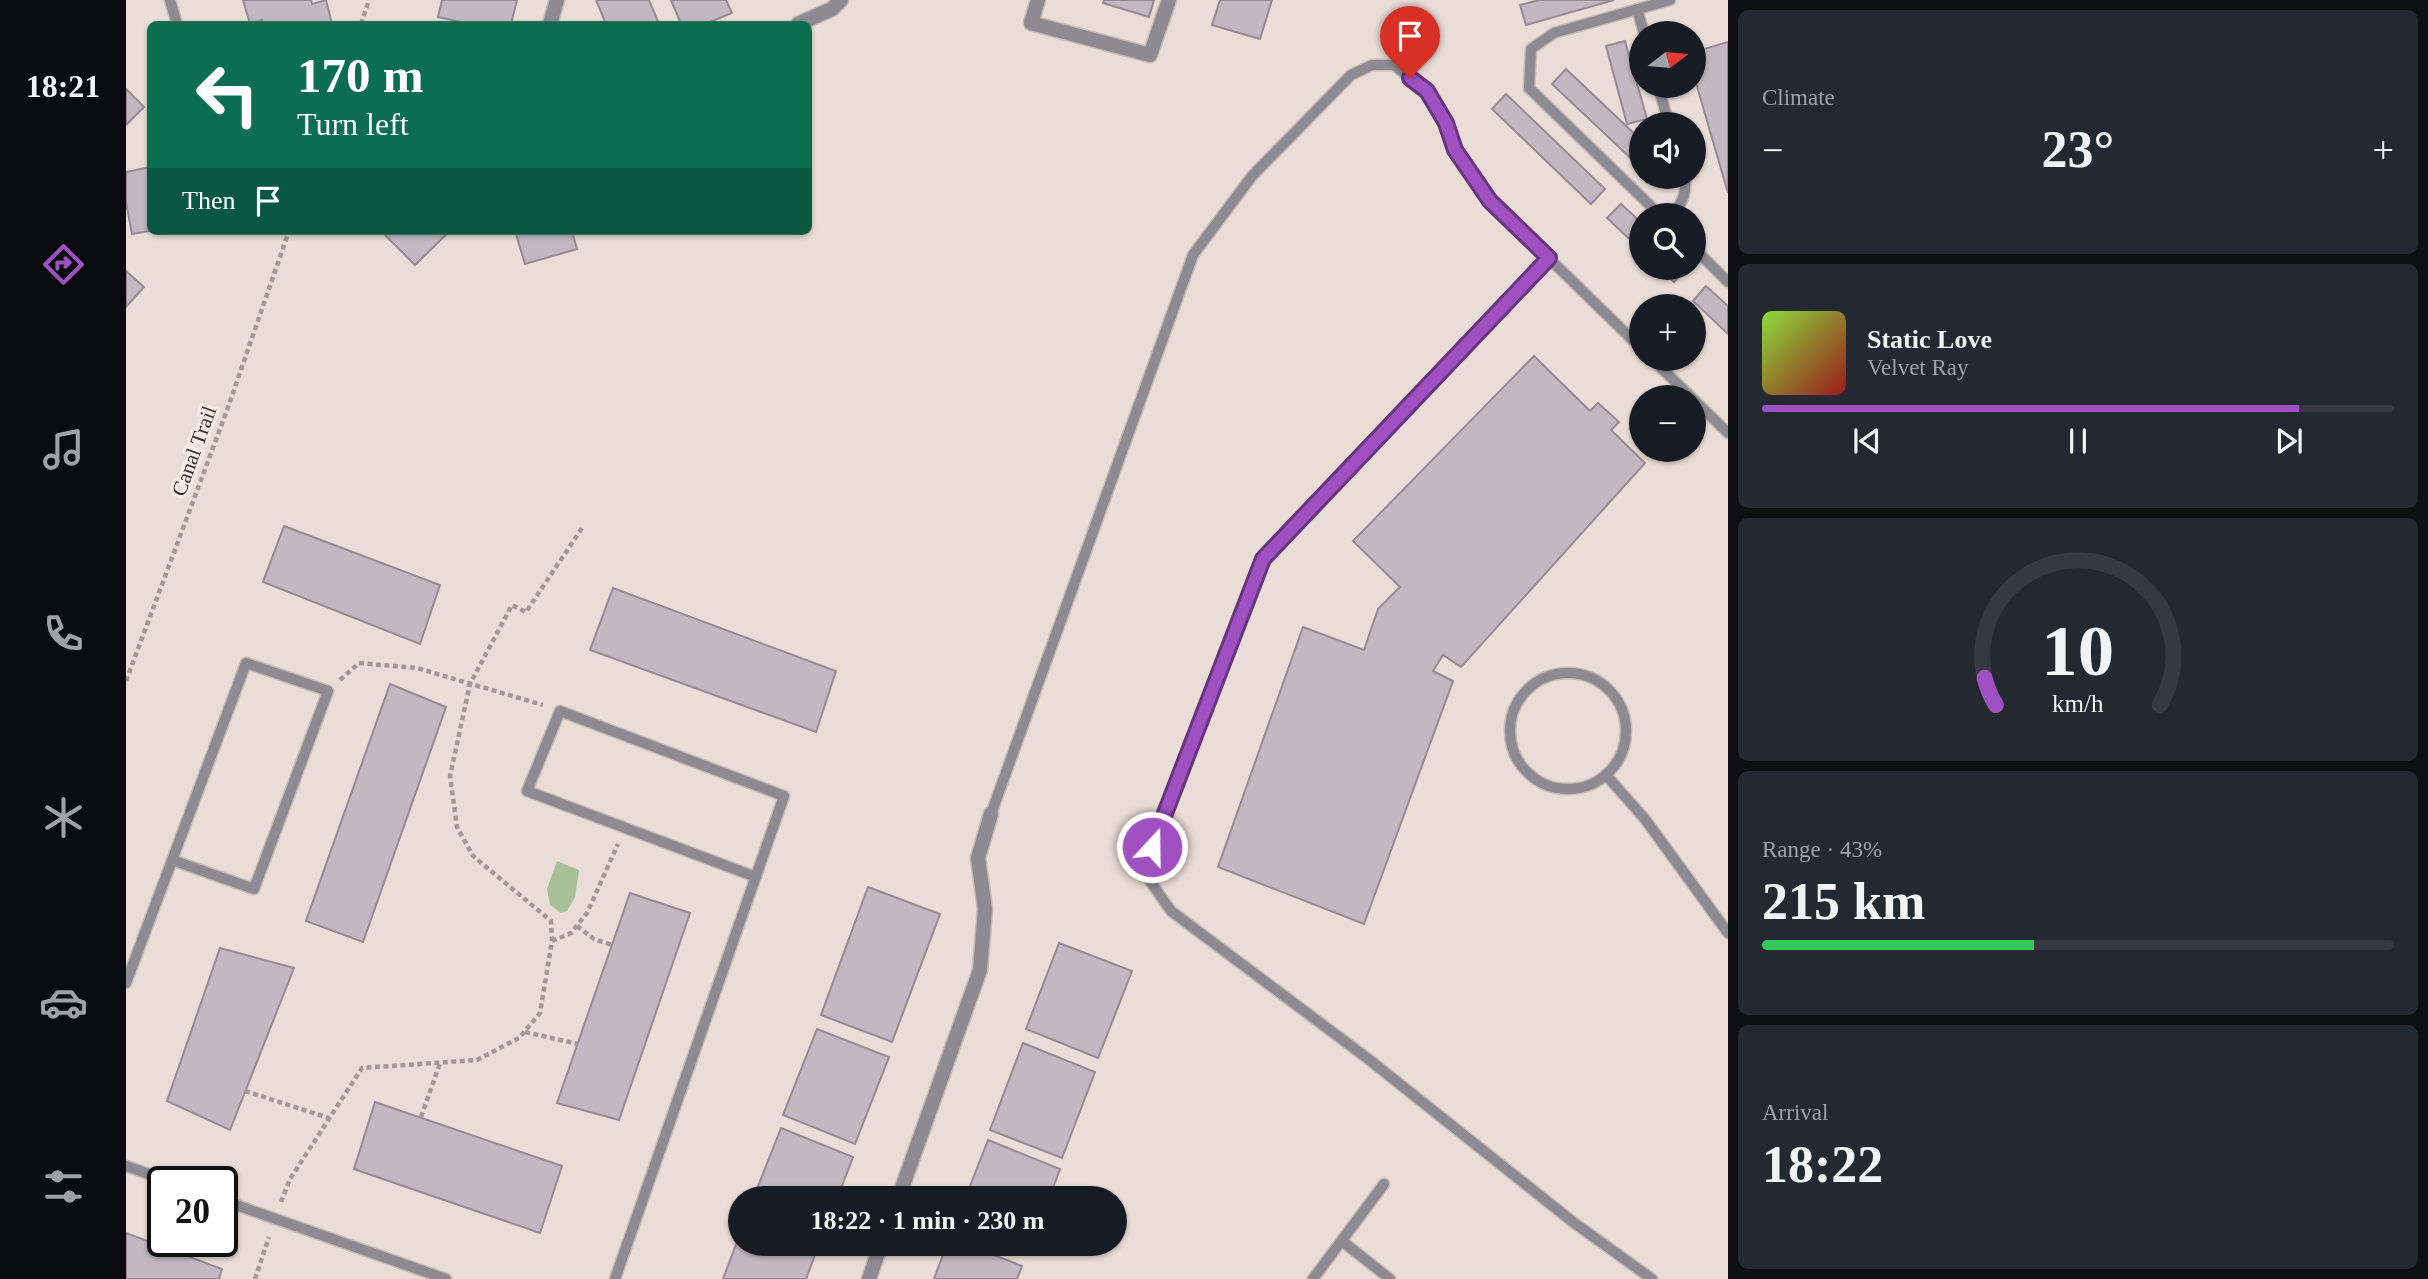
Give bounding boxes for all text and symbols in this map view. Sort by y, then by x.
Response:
pin [1380,6,1440,78]
icon: arrive [1391,17,1429,55]
north arrow [1629,21,1706,98]
map controls [1629,21,1706,462]
text: 170 m [297,48,424,103]
icon: left [182,49,273,140]
text: 18:21 [26,68,100,104]
text: Climate [1762,85,1835,110]
text: Turn left [297,106,409,142]
button: sound [1629,112,1706,189]
text: 23° [2042,121,2114,178]
text: − [1762,129,1783,171]
text: + [2373,129,2394,171]
icon: arrive [249,182,287,220]
text: Then [182,186,235,215]
button: search [1629,203,1706,280]
icon: directions [39,240,88,289]
button: + [1629,294,1706,371]
text: Static Love [1867,325,1992,354]
text: Velvet Ray [1867,355,1969,380]
button: − [1629,385,1706,462]
street label: Canal Trail [167,403,221,499]
icon: previous [1848,422,1886,460]
icon: pause [2059,422,2097,460]
icon: next [2270,422,2308,460]
icon: music [39,425,88,474]
icon: phone [39,609,88,658]
text: 10 [2042,611,2114,692]
text: km/h [2052,690,2104,717]
icon: climate [39,793,88,842]
position arrow [1115,810,1189,884]
text: Range · 43% [1762,837,1882,862]
text: 215 km [1762,873,1925,930]
icon: car [39,978,88,1027]
text: Arrival [1762,1100,1828,1125]
text: 18:22 [1762,1136,1883,1193]
icon: filters [39,1162,88,1211]
speed limit sign: 20 [147,1166,238,1257]
text: 18:22 · 1 min · 230 m [811,1206,1045,1235]

